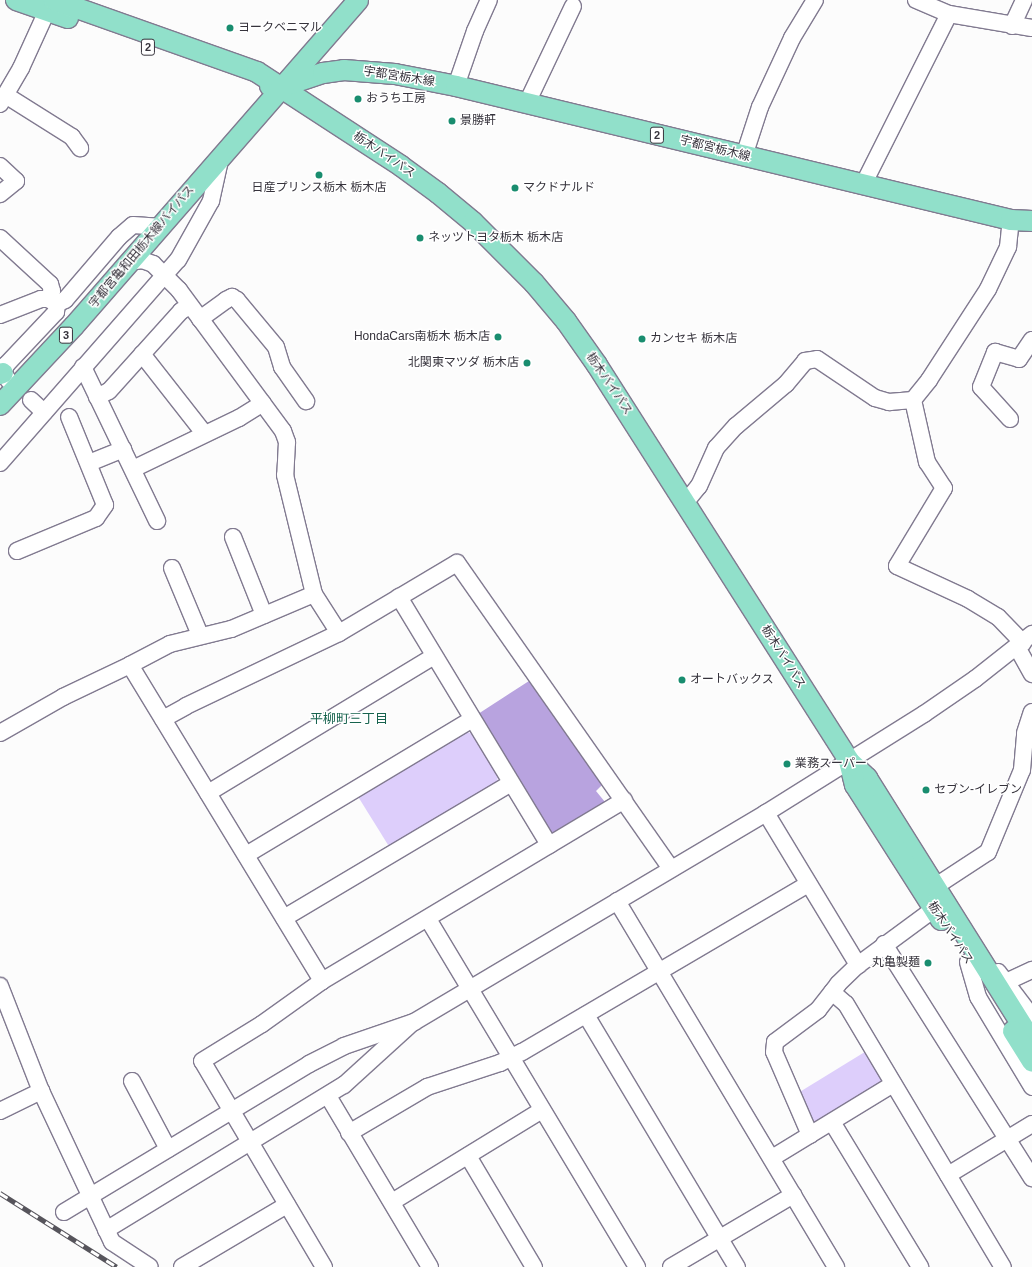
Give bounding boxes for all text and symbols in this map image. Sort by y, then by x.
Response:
place label: ヨークベニマル [238,21,322,35]
marker: ヨークベニマル [225,23,235,33]
road number: 2 [140,38,156,56]
street label: 宇都宮栃木線 [362,64,436,90]
place label: おうち工房 [366,92,426,106]
marker: おうち工房 [353,94,363,104]
place label: 景勝軒 [460,114,496,128]
marker: 景勝軒 [447,116,457,126]
road number: 2 [649,126,665,144]
street label: 栃木バイパス [350,129,418,181]
street label: 宇都宮栃木線 [678,133,752,165]
marker: 日産プリンス栃木 栃木店 [314,170,324,180]
place label: 日産プリンス栃木 栃木店 [251,181,387,195]
place label: マクドナルド [523,181,595,195]
street label: 宇都宮亀和田栃木線バイパス [86,183,198,311]
marker: マクドナルド [510,183,520,193]
place label: ネッツトヨタ栃木 栃木店 [428,231,563,245]
marker: ネッツトヨタ栃木 栃木店 [415,233,425,243]
road number: 3 [58,326,74,344]
place label: HondaCars南栃木 栃木店 [354,330,490,344]
marker: HondaCars南栃木 栃木店 [493,332,503,342]
place label: カンセキ 栃木店 [650,332,737,346]
marker: カンセキ 栃木店 [637,334,647,344]
street label: 栃木バイパス [583,350,635,418]
place label: 北関東マツダ 栃木店 [408,356,519,370]
marker: 北関東マツダ 栃木店 [522,358,532,368]
street label: 栃木バイパス [758,623,808,691]
place label: オートバックス [690,673,774,687]
marker: オートバックス [677,675,687,685]
district label: 平柳町三丁目 [310,711,388,727]
place label: 業務スーパー [795,757,867,771]
marker: 業務スーパー [782,759,792,769]
place label: セブン-イレブン [934,783,1022,797]
marker: セブン-イレブン [921,785,931,795]
street label: 栃木バイパス [924,899,976,967]
place label: 丸亀製麺 [872,956,920,970]
marker: 丸亀製麺 [923,958,933,968]

